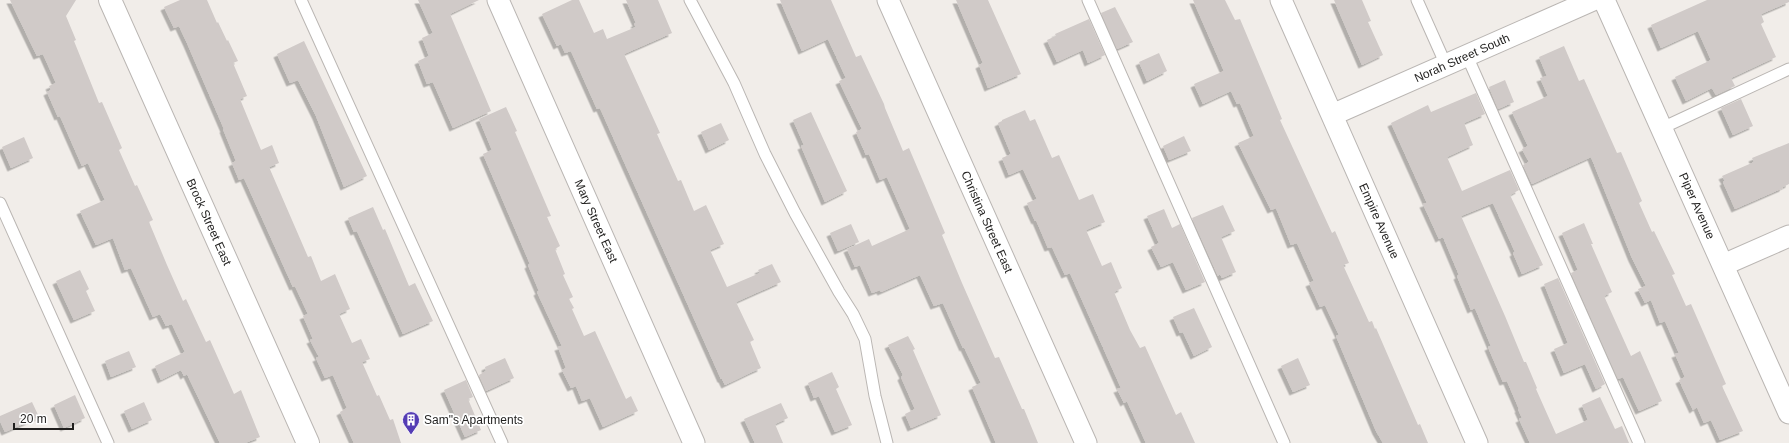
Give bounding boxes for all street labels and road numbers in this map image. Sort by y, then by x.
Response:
street label: Norah Street South [1412,31,1512,85]
street label: Christina Street East [958,169,1016,276]
street label: Piper Avenue [1676,171,1718,242]
street label: Brock Street East [184,177,235,268]
street label: Mary Street East [571,177,621,265]
street label: Empire Avenue [1356,181,1402,261]

